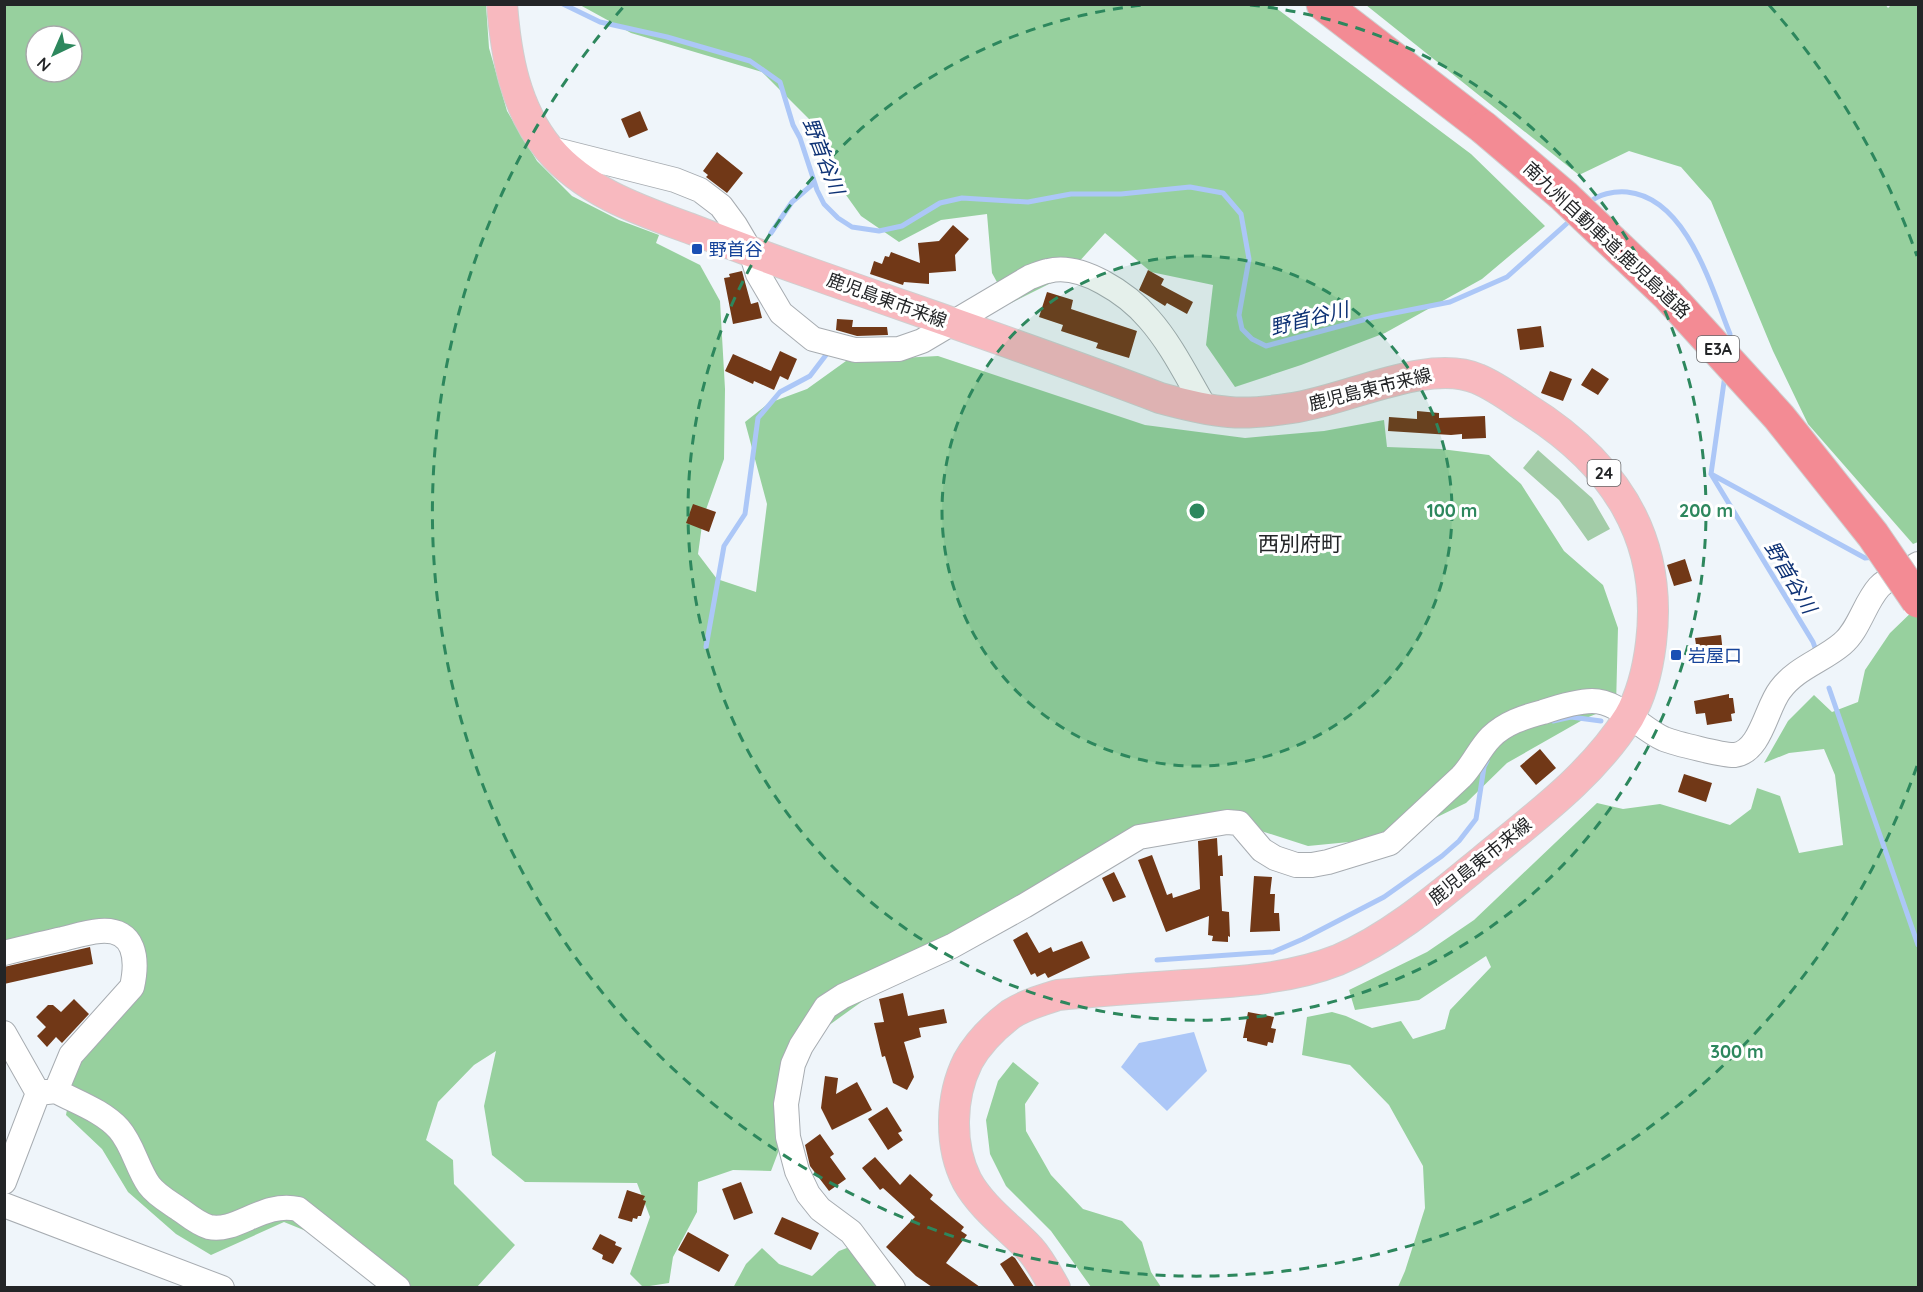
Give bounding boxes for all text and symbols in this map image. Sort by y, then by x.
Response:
north arrow [24,24,84,84]
text: N [32,54,55,76]
water label: 野首谷川 [798,114,851,200]
street label: 南九州自動車道;鹿児島道路 [1519,157,1695,323]
place label: 野首谷 [709,238,763,261]
marker: 野首谷 [690,242,704,256]
street label: 鹿児島東市来線 [824,268,950,332]
water label: 野首谷川 [1267,296,1353,340]
road number: E3A [1697,336,1739,362]
street label: 鹿児島東市来線 [1306,363,1434,415]
road number: 24 [1588,460,1620,486]
text: 100 m [1427,499,1477,522]
text: 200 m [1679,499,1733,522]
centre of rings [1187,501,1207,521]
district label: 西別府町 [1258,530,1342,556]
water label: 野首谷川 [1760,536,1823,619]
place label: 岩屋口 [1688,644,1742,667]
marker: 岩屋口 [1669,648,1683,662]
street label: 鹿児島東市来線 [1424,812,1536,910]
text: 300 m [1710,1040,1764,1063]

